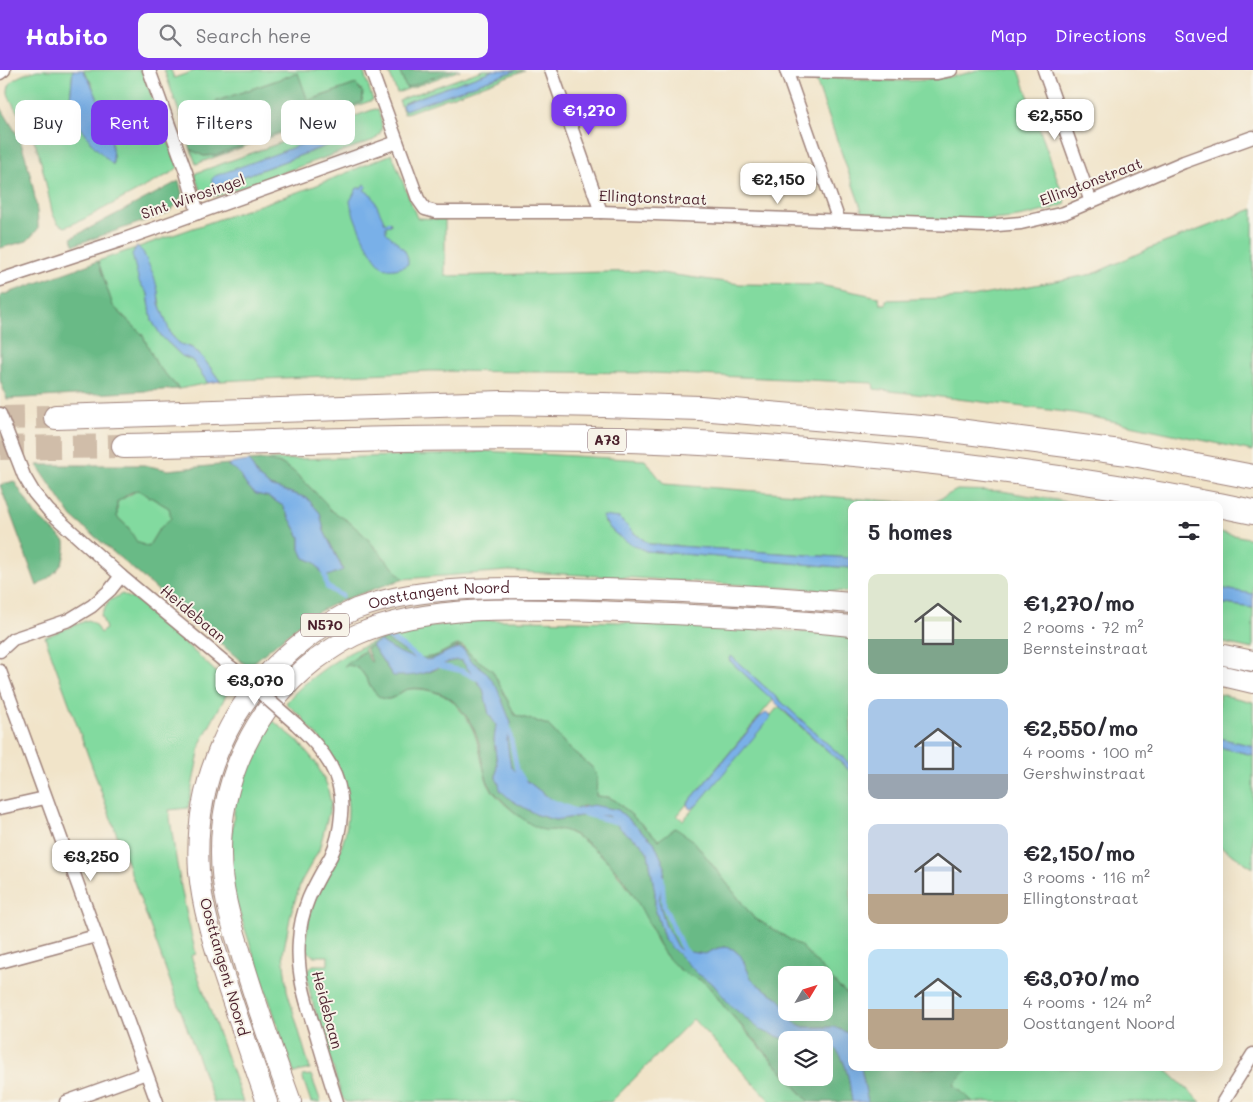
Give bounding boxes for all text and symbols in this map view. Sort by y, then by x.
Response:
search box [138,13,488,58]
text: Habito [25,20,108,51]
icon: search [156,21,184,49]
text: Search here [196,23,311,48]
text: Map [990,23,1027,47]
text: Directions [1055,23,1147,47]
text: Saved [1175,23,1228,47]
pin: €1,270 [548,93,630,136]
pin: €2,550 [1014,98,1096,141]
text: €1,270 [562,99,616,120]
chip: Buy [15,100,81,145]
chip: Rent [91,100,168,145]
chip: Filters [178,100,271,145]
chip: New [281,100,355,145]
text: €2,550 [1027,104,1083,125]
street label: Ellingtonstraat [1037,152,1145,210]
pin: €2,150 [737,162,819,205]
text: €2,150 [751,168,805,189]
street label: Sint Wirosingel [138,169,247,223]
street label: Ellingtonstraat [599,185,707,209]
road number: A73 [588,428,626,452]
icon: filters [1175,517,1203,545]
text: 5 homes [868,518,953,545]
street label: Oosttangent Noord [366,577,510,613]
street label: Heidebaan [157,580,231,647]
text: €1,270/mo [1023,589,1134,616]
icon: home [908,594,968,654]
road number: N570 [301,614,349,636]
text: 2 rooms · 72 m² [1023,616,1144,637]
text: Bernsteinstraat [1023,637,1148,658]
pin: €3,070 [214,664,296,706]
text: €3,070 [227,669,283,690]
text: €2,550/mo [1023,714,1138,741]
icon: home [908,719,968,779]
text: 4 rooms · 100 m² [1023,741,1153,762]
text: Gershwinstraat [1023,762,1146,783]
text: €2,150/mo [1023,839,1135,866]
pin: €3,250 [50,840,132,882]
icon: home [908,844,968,904]
text: €3,250 [63,845,119,866]
text: 3 rooms · 116 m² [1023,866,1150,887]
text: Ellingtonstraat [1023,887,1138,908]
street label: Oosttangent Noord [196,895,254,1038]
text: €3,070/mo [1023,964,1139,991]
north arrow [778,966,832,1021]
map controls [778,966,833,1086]
street label: Heidebaan [308,969,348,1051]
icon: home [908,969,968,1029]
text: 4 rooms · 124 m² [1023,991,1152,1012]
text: Oosttangent Noord [1023,1012,1175,1033]
button: layers [778,1031,833,1086]

